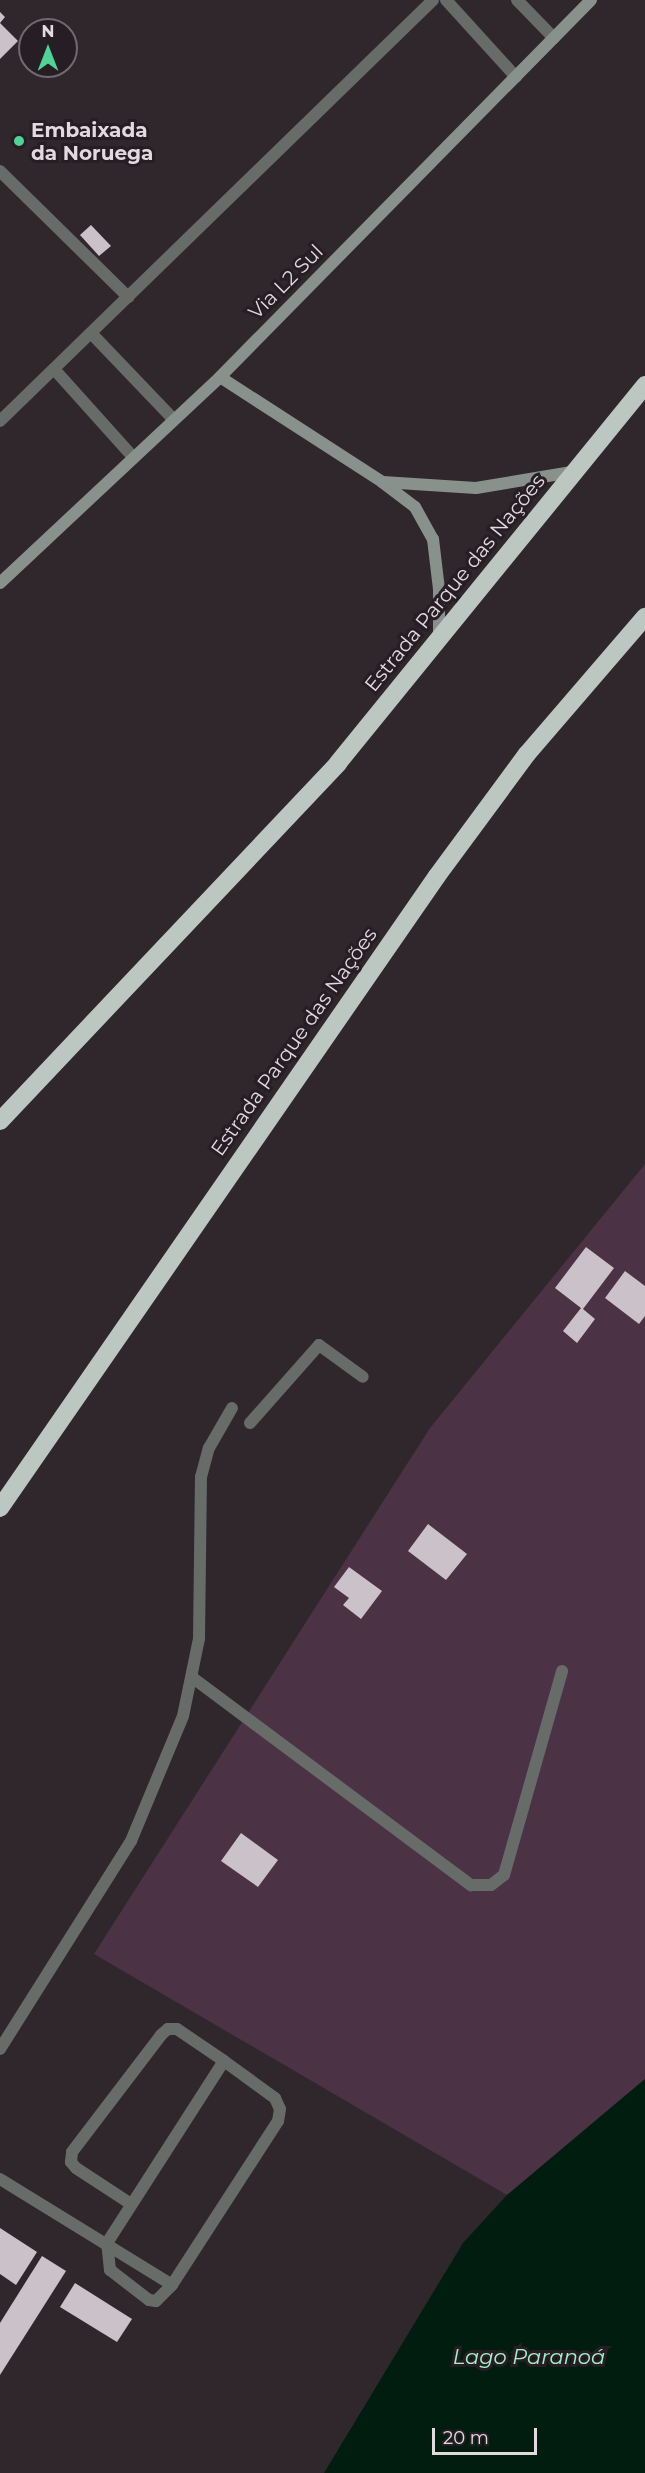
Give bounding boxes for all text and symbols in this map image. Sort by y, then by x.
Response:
north arrow [18,18,78,78]
text: N [42,22,54,41]
place label: Embaixada da Noruega [31,118,153,165]
marker: Embaixada da Noruega [12,134,26,148]
street label: Via L2 Sul [244,240,328,324]
street label: Estrada Parque das Nações [360,470,550,696]
street label: Estrada Parque das Nações [206,923,382,1161]
water label: Lago Paranoá [453,2344,605,2370]
scale bar [435,2416,540,2454]
text: 20 m [443,2427,489,2449]

